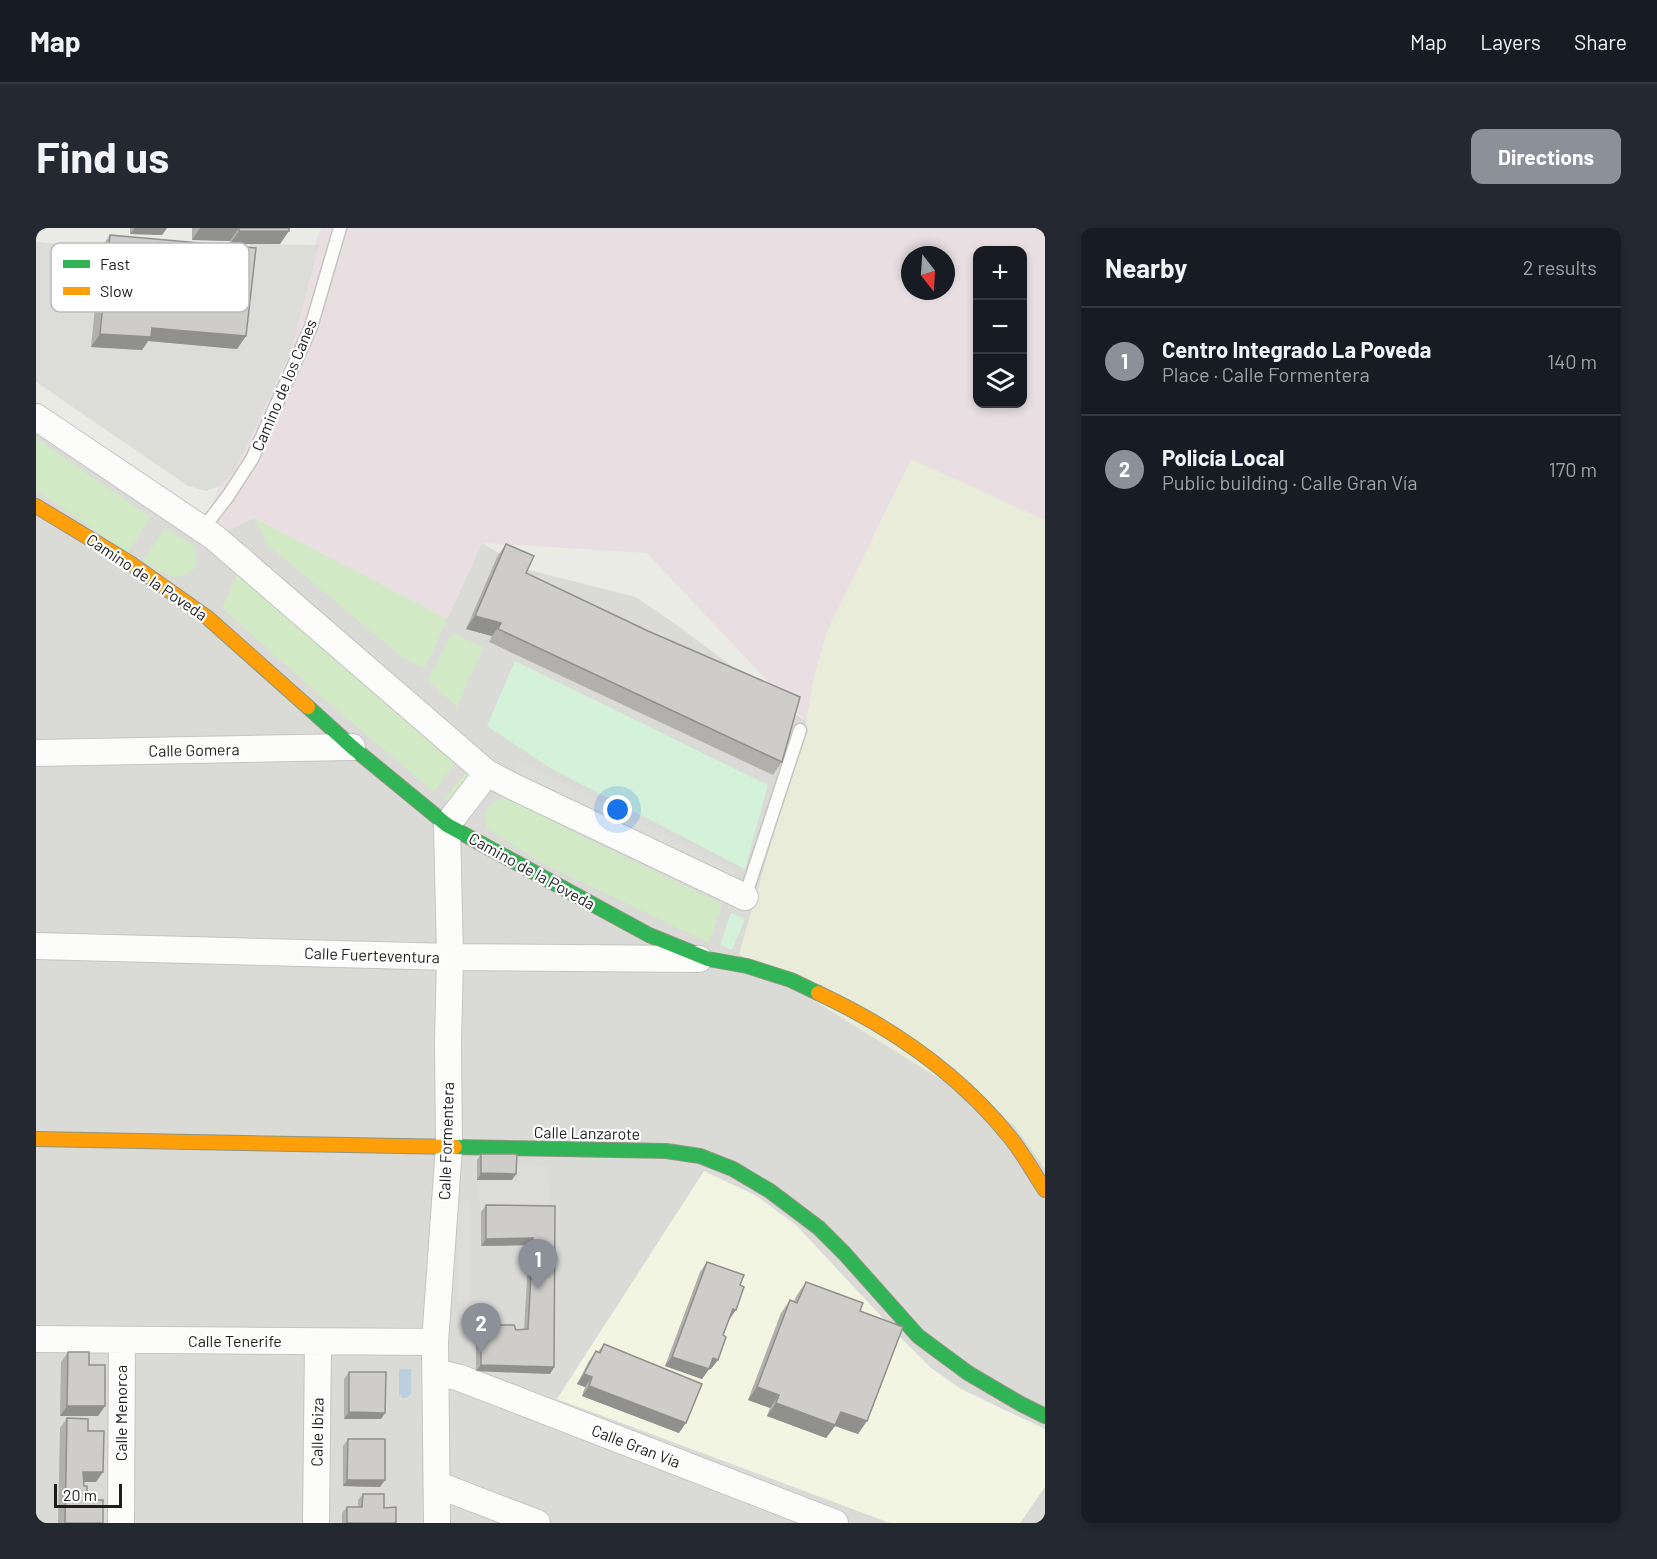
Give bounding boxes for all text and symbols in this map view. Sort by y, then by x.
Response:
text: Map [30,24,81,58]
text: Map [1410,29,1447,54]
text: Layers [1480,29,1541,54]
text: Share [1574,29,1627,54]
button: Directions [1471,129,1621,184]
text: Find us [36,131,169,181]
legend [51,243,249,312]
north arrow [901,246,955,300]
map controls [973,246,1027,408]
button: + [973,246,1027,300]
text: Nearby [1105,252,1187,283]
text: Fast [100,254,130,273]
text: 2 results [1523,255,1597,279]
text: Slow [100,281,133,300]
button: − [973,300,1027,354]
street label: Camino de los Canes [247,316,320,454]
text: Centro Integrado La Poveda [1162,336,1431,362]
text: 1 [1121,349,1128,373]
text: 140 m [1547,349,1597,373]
button: layers [973,354,1027,408]
text: Place · Calle Formentera [1162,362,1370,386]
text: Policía Local [1162,444,1284,470]
text: 2 [1119,457,1130,481]
text: 170 m [1549,457,1597,481]
text: Public building · Calle Gran Vía [1162,470,1417,494]
street label: Camino de la Poveda [83,529,211,624]
street label: Calle Gomera [148,739,240,760]
your location [603,795,632,824]
street label: Camino de la Poveda [466,828,599,913]
street label: Calle Fuerteventura [304,943,440,966]
street label: Calle Formentera [434,1082,457,1200]
street label: Calle Lanzarote [534,1122,640,1143]
pin: 1 [518,1240,558,1289]
pin: 2 [462,1304,500,1353]
street label: Calle Tenerife [188,1331,282,1350]
street label: Calle Menorca [111,1365,130,1461]
street label: Calle Ibiza [306,1397,327,1467]
street label: Calle Gran Vía [589,1420,683,1471]
scale bar [54,1481,122,1508]
text: 20 m [63,1485,97,1504]

